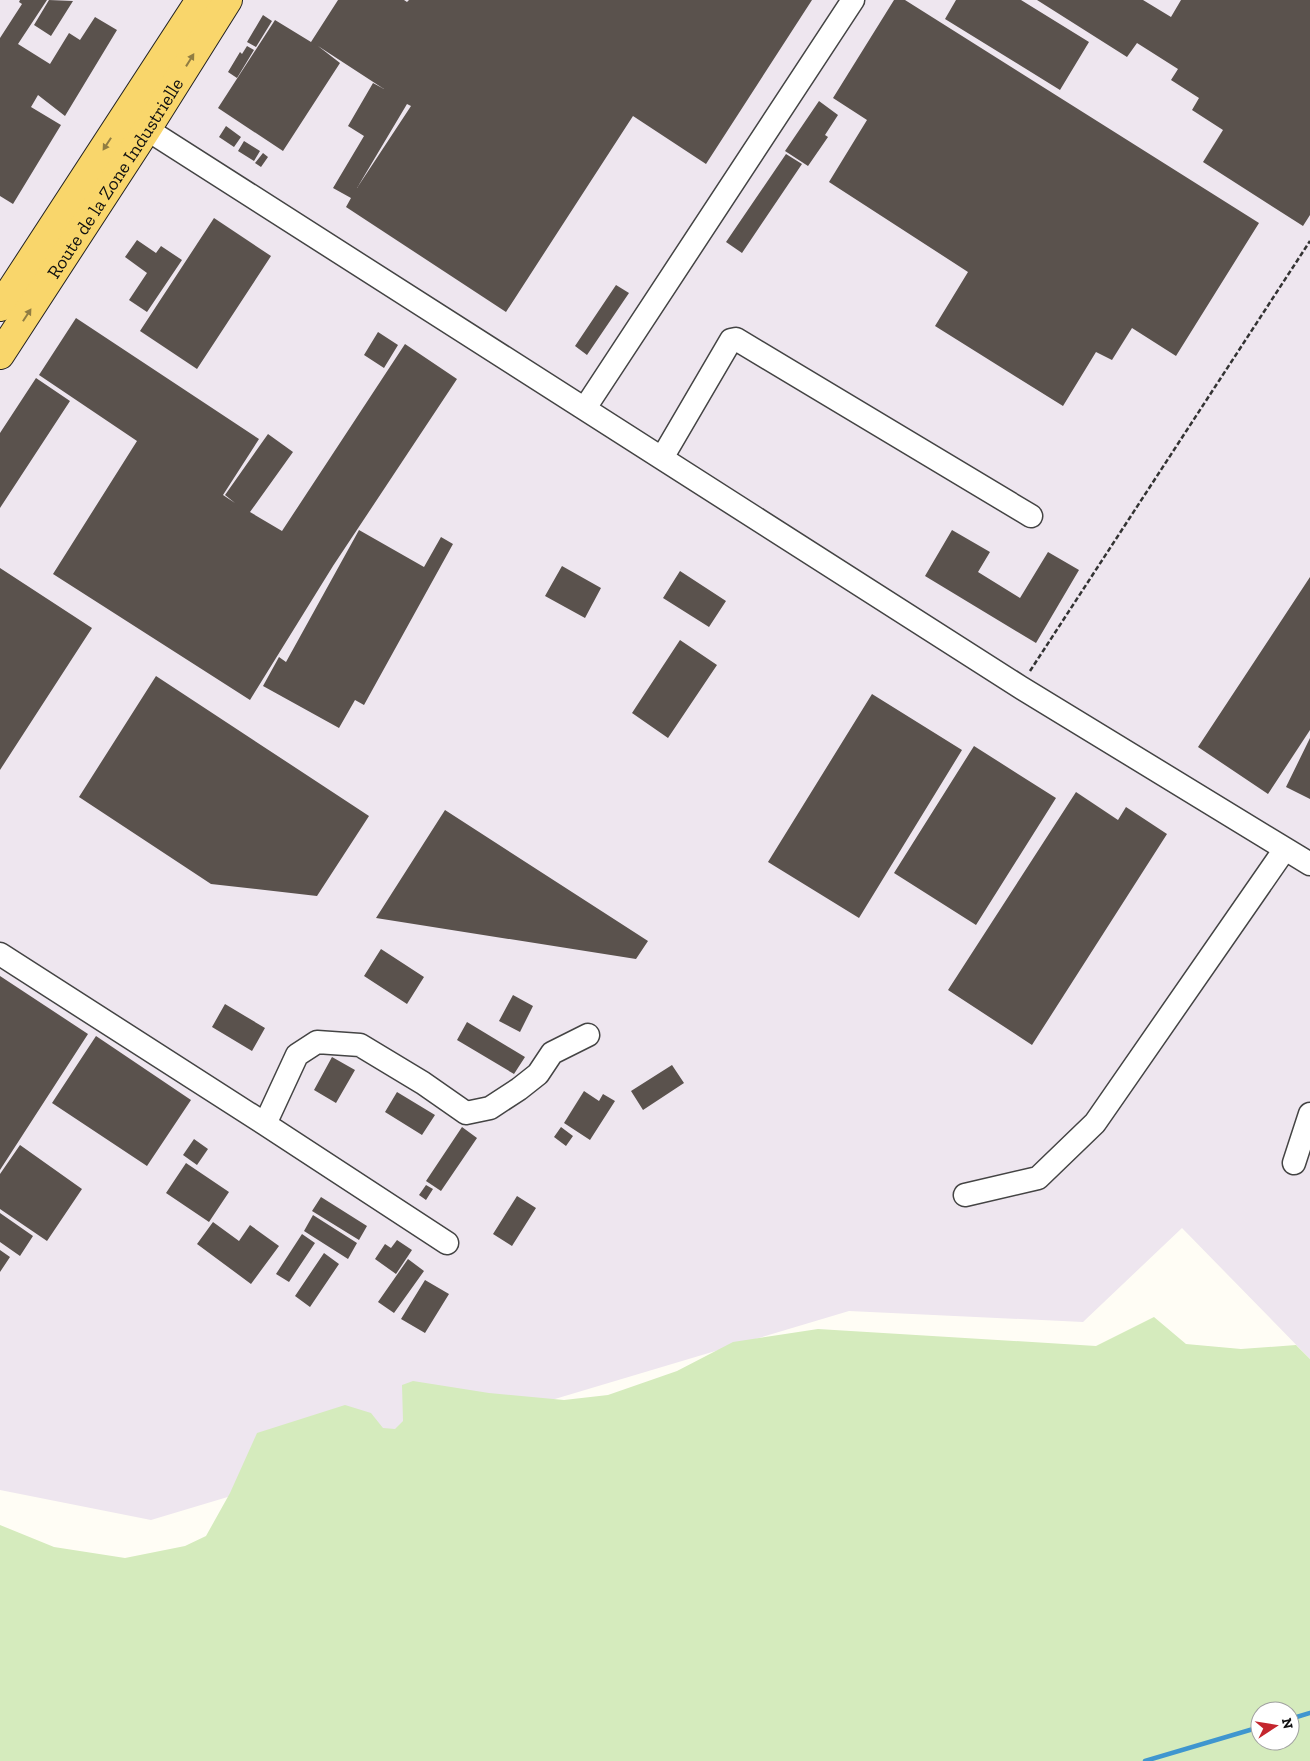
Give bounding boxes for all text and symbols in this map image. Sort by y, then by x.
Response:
one-way arrow [186,54,195,67]
street label: Route de la Zone Industrielle [42,74,188,283]
one-way arrow [102,137,112,151]
one-way arrow [22,308,31,321]
north arrow [1250,1701,1300,1751]
text: N [1278,1716,1297,1731]

